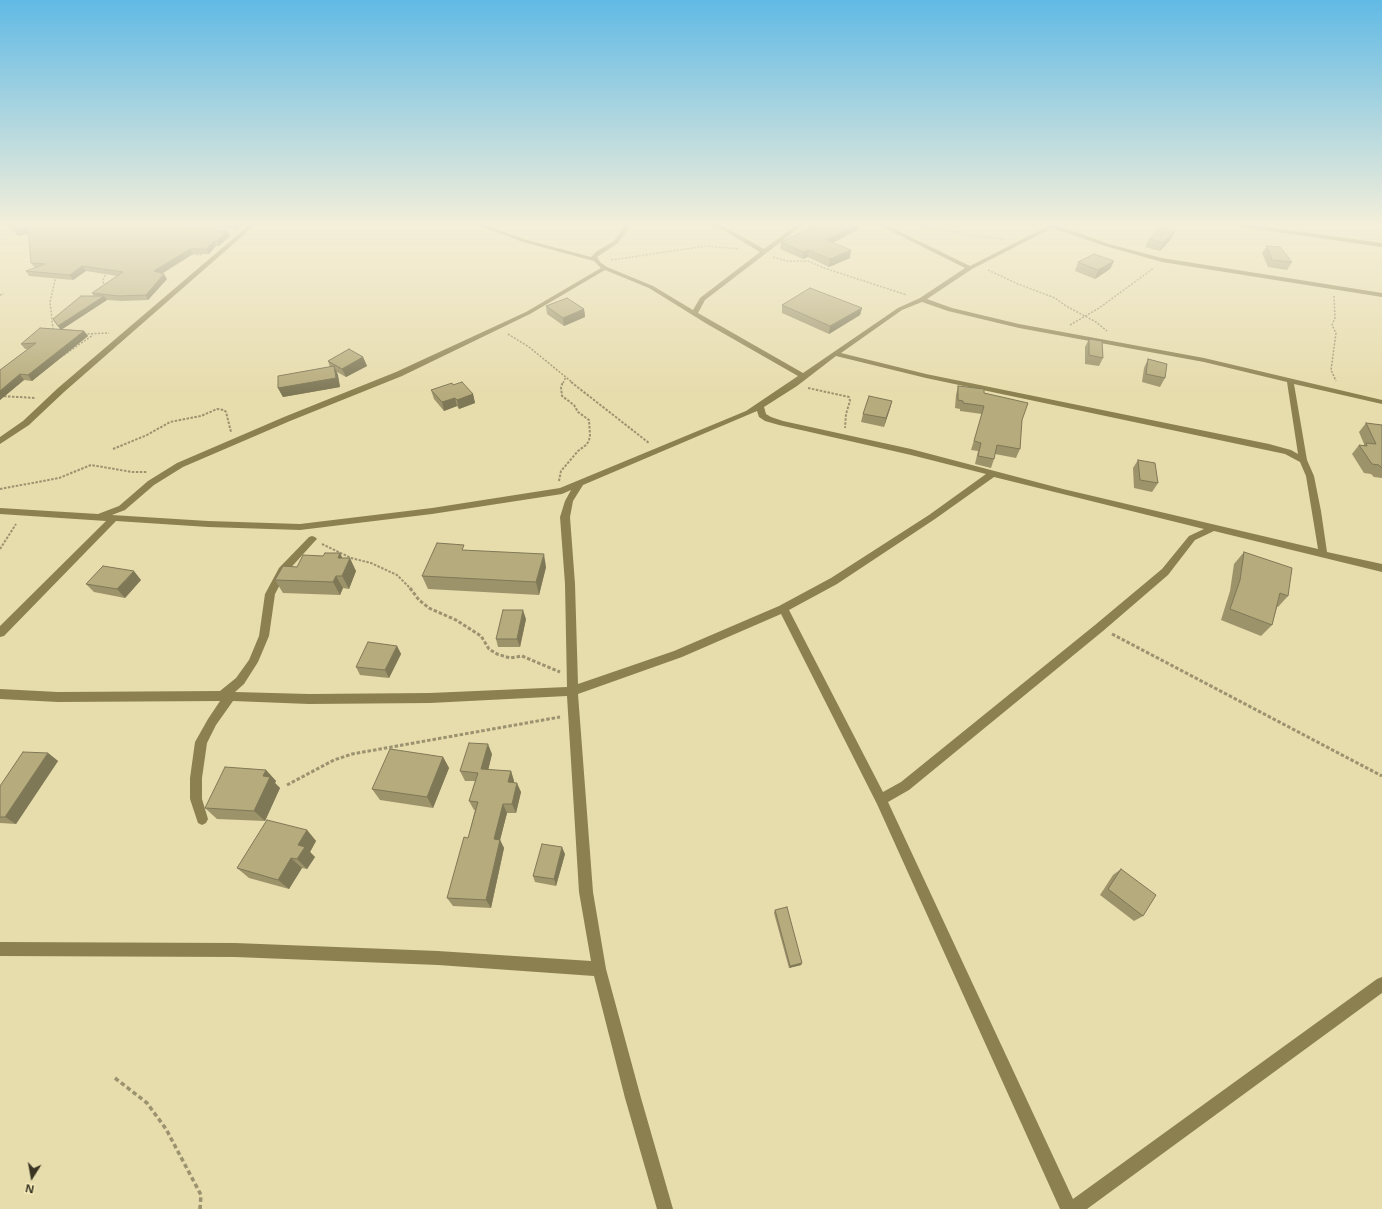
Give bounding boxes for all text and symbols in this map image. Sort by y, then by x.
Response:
north arrow [12,1157,52,1197]
text: N [24,1181,35,1197]

